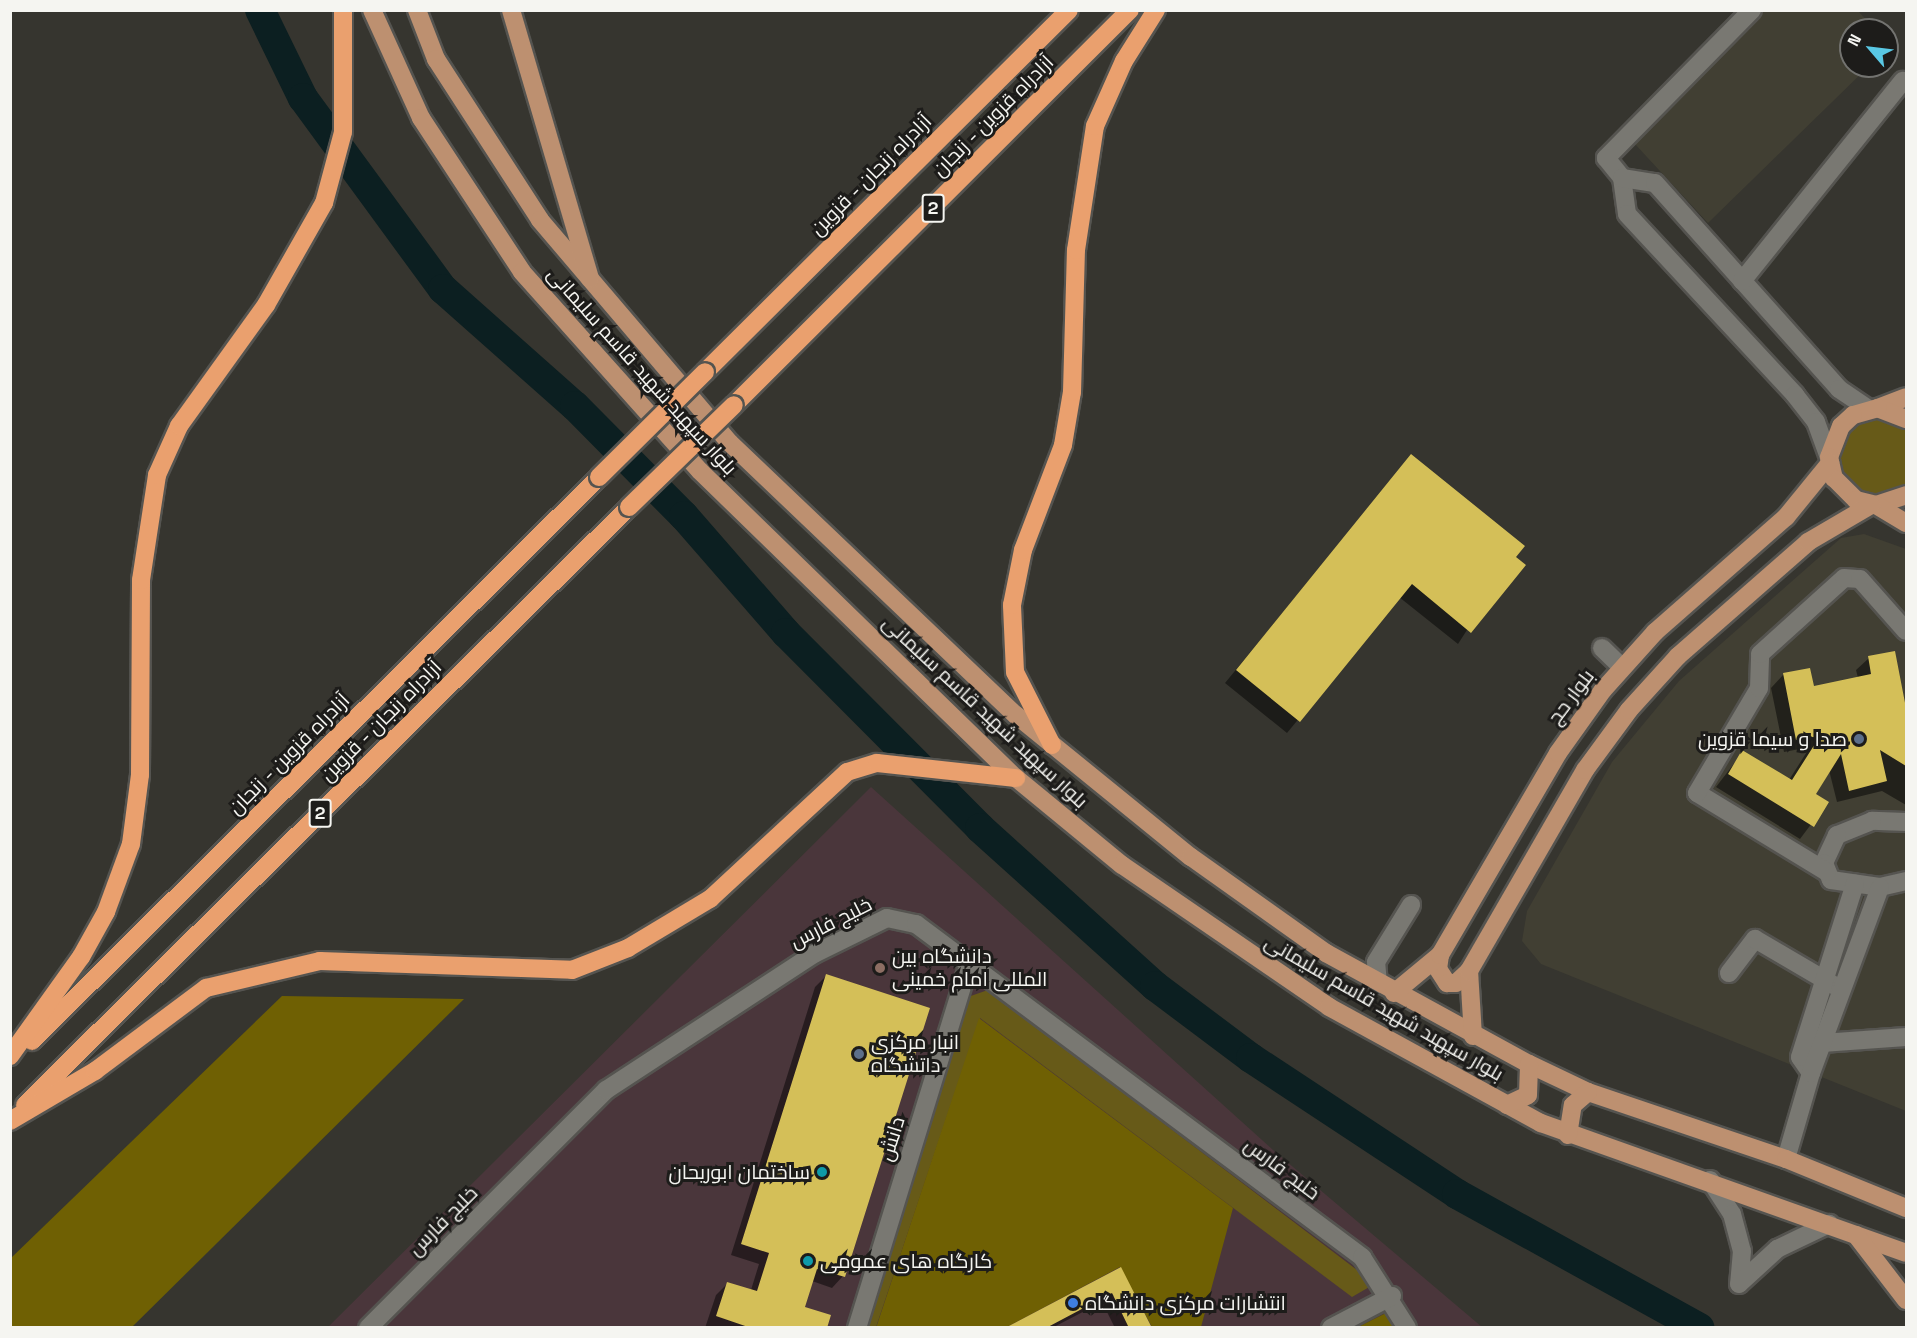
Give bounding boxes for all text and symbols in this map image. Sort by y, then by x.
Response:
north arrow [1839,18,1899,78]
text: N [1843,31,1866,50]
street label: آزادراه قزوین - زنجان [927,50,1059,182]
street label: آزادراه زنجان - قزوین [805,109,937,241]
road number: 2 [921,193,945,223]
street label: بلوار سپهبد شهید قاسم سلیمانی [542,262,742,480]
street label: بلوار سپهبد شهید قاسم سلیمانی [878,611,1092,813]
street label: آزادراه زنجان - قزوین [315,655,447,787]
street label: بلوار حج [1543,665,1599,729]
street label: آزادراه قزوین - زنجان [223,688,355,820]
place label: صدا و سیما قزوین [1698,727,1847,751]
marker: صدا و سیما قزوین [1852,732,1866,746]
road number: 2 [308,798,332,828]
street label: خلیج فارس [786,892,876,954]
street label: بلوار سپهبد شهید قاسم سلیمانی [1260,930,1508,1086]
place label: دانشگاه بین المللی امام خمینی [892,945,1047,992]
marker: دانشگاه بین المللی امام خمینی [873,961,887,975]
place label: انبار مرکزی داتشگاه [871,1030,959,1077]
marker: انبار مرکزی داتشگاه [852,1047,866,1061]
street label: دانش [874,1114,910,1164]
street label: خلیج فارس [1240,1133,1324,1205]
place label: ساختمان ابوریحان [669,1160,810,1184]
marker: ساختمان ابوریحان [815,1165,829,1179]
street label: خلیج فارس [403,1181,483,1261]
place label: کارگاه های عمومی [820,1249,992,1273]
marker: کارگاه های عمومی [801,1254,815,1268]
place label: انتشارات مرکزی دانشگاه [1085,1291,1286,1315]
marker: انتشارات مرکزی دانشگاه [1066,1296,1080,1310]

